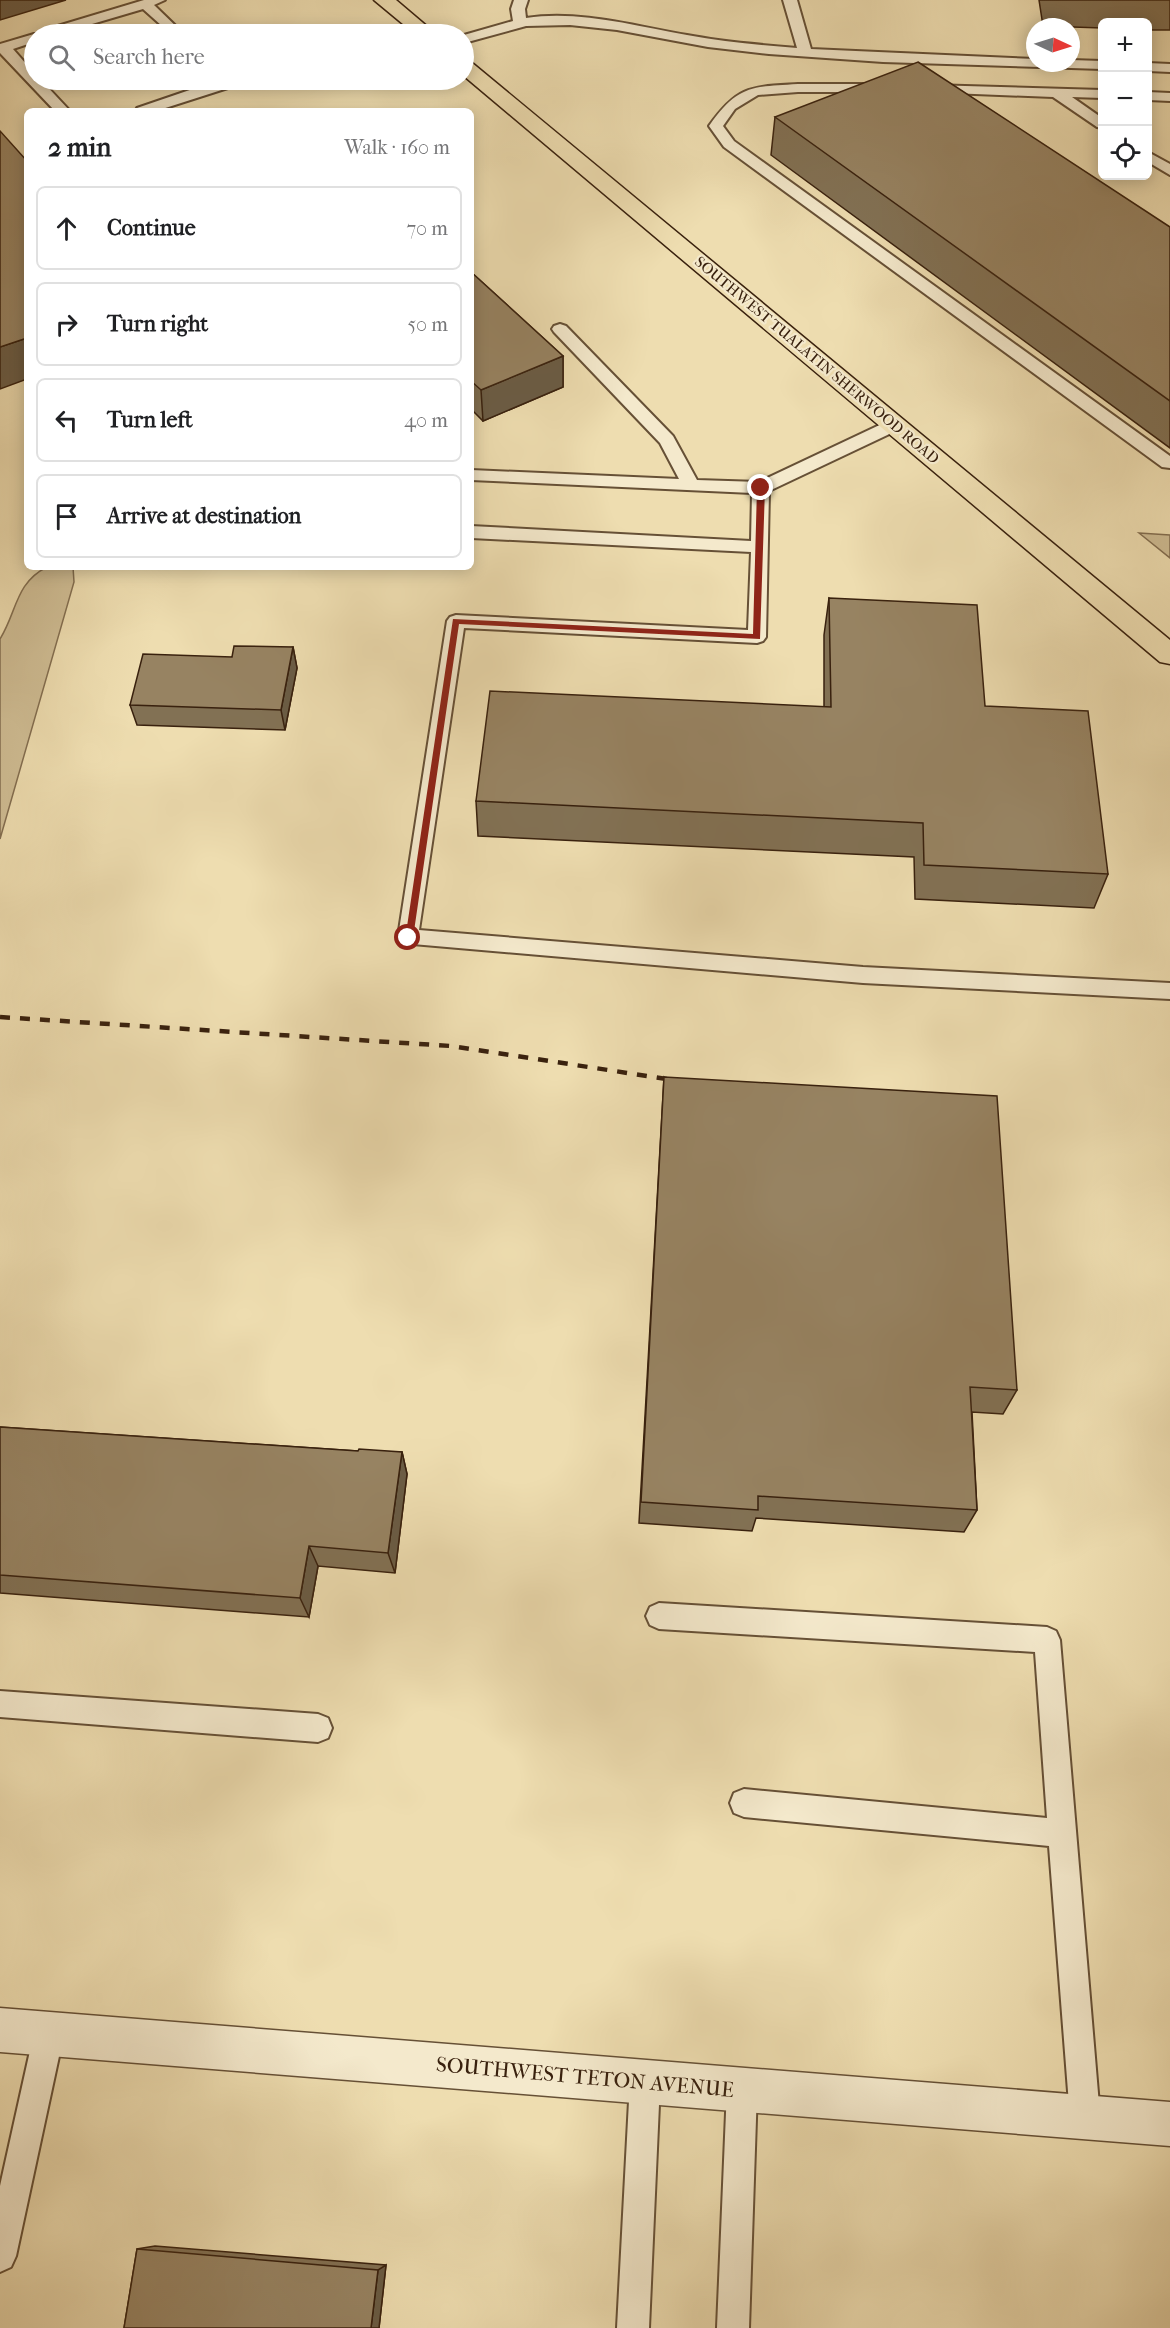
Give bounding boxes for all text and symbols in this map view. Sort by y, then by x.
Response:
north arrow [1026,18,1080,72]
map controls [1098,18,1152,180]
button: + [1098,18,1152,72]
search box [24,24,474,90]
icon: search [45,41,78,74]
text: Search here [93,44,205,70]
button: − [1098,72,1152,126]
button: locate [1098,126,1152,180]
text: 2 min [48,132,111,163]
text: Walk · 160 m [344,136,450,159]
icon: ahead [50,212,83,245]
text: Continue [107,215,196,241]
text: 70 m [406,217,448,240]
street label: SOUTHWEST TUALATIN SHERWOOD ROAD [691,252,943,468]
icon: right [50,308,83,341]
text: Turn right [107,311,208,337]
text: 50 m [407,313,448,336]
icon: left [50,404,83,437]
text: Turn left [107,407,193,433]
text: 40 m [404,409,448,432]
route end [747,474,773,500]
icon: arrive [50,500,83,533]
text: Arrive at destination [107,503,301,529]
route start [394,924,420,950]
street label: SOUTHWEST TETON AVENUE [435,2052,735,2102]

